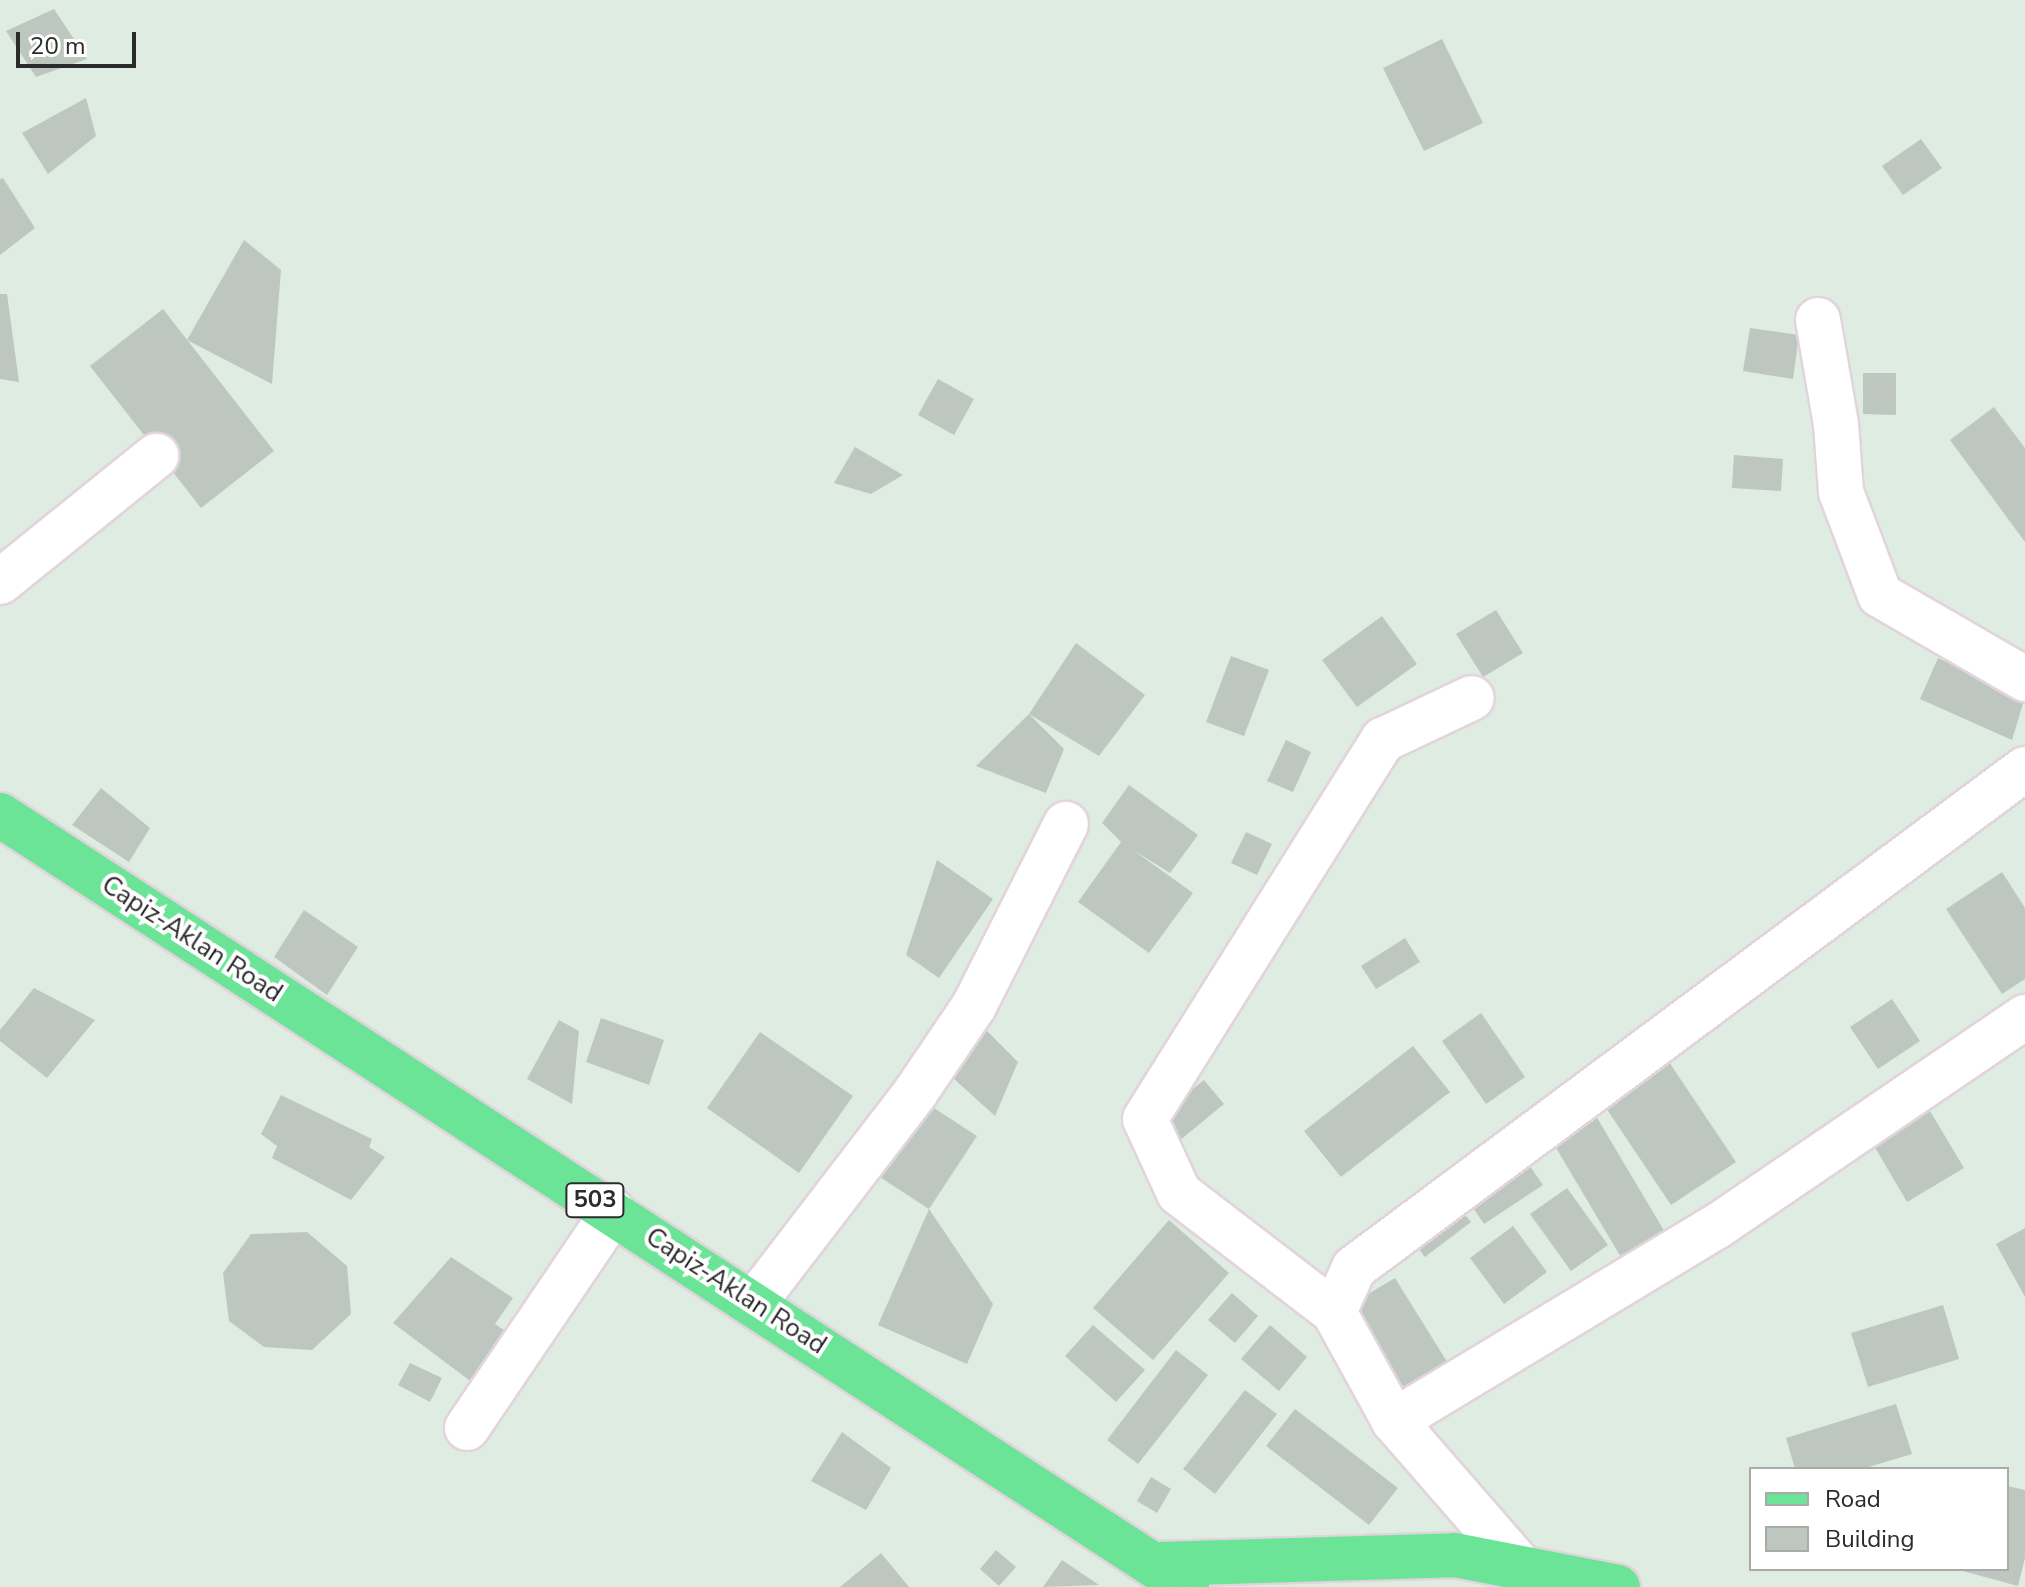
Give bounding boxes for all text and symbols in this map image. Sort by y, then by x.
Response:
scale bar [20,16,140,66]
text: 20 m [30,30,86,62]
street label: Capiz-Aklan Road [96,869,288,1009]
road number: 503 [565,1180,625,1220]
street label: Capiz-Aklan Road [640,1221,832,1361]
legend [1749,1467,2009,1571]
text: Road [1825,1483,1881,1515]
text: Building [1825,1523,1915,1555]

